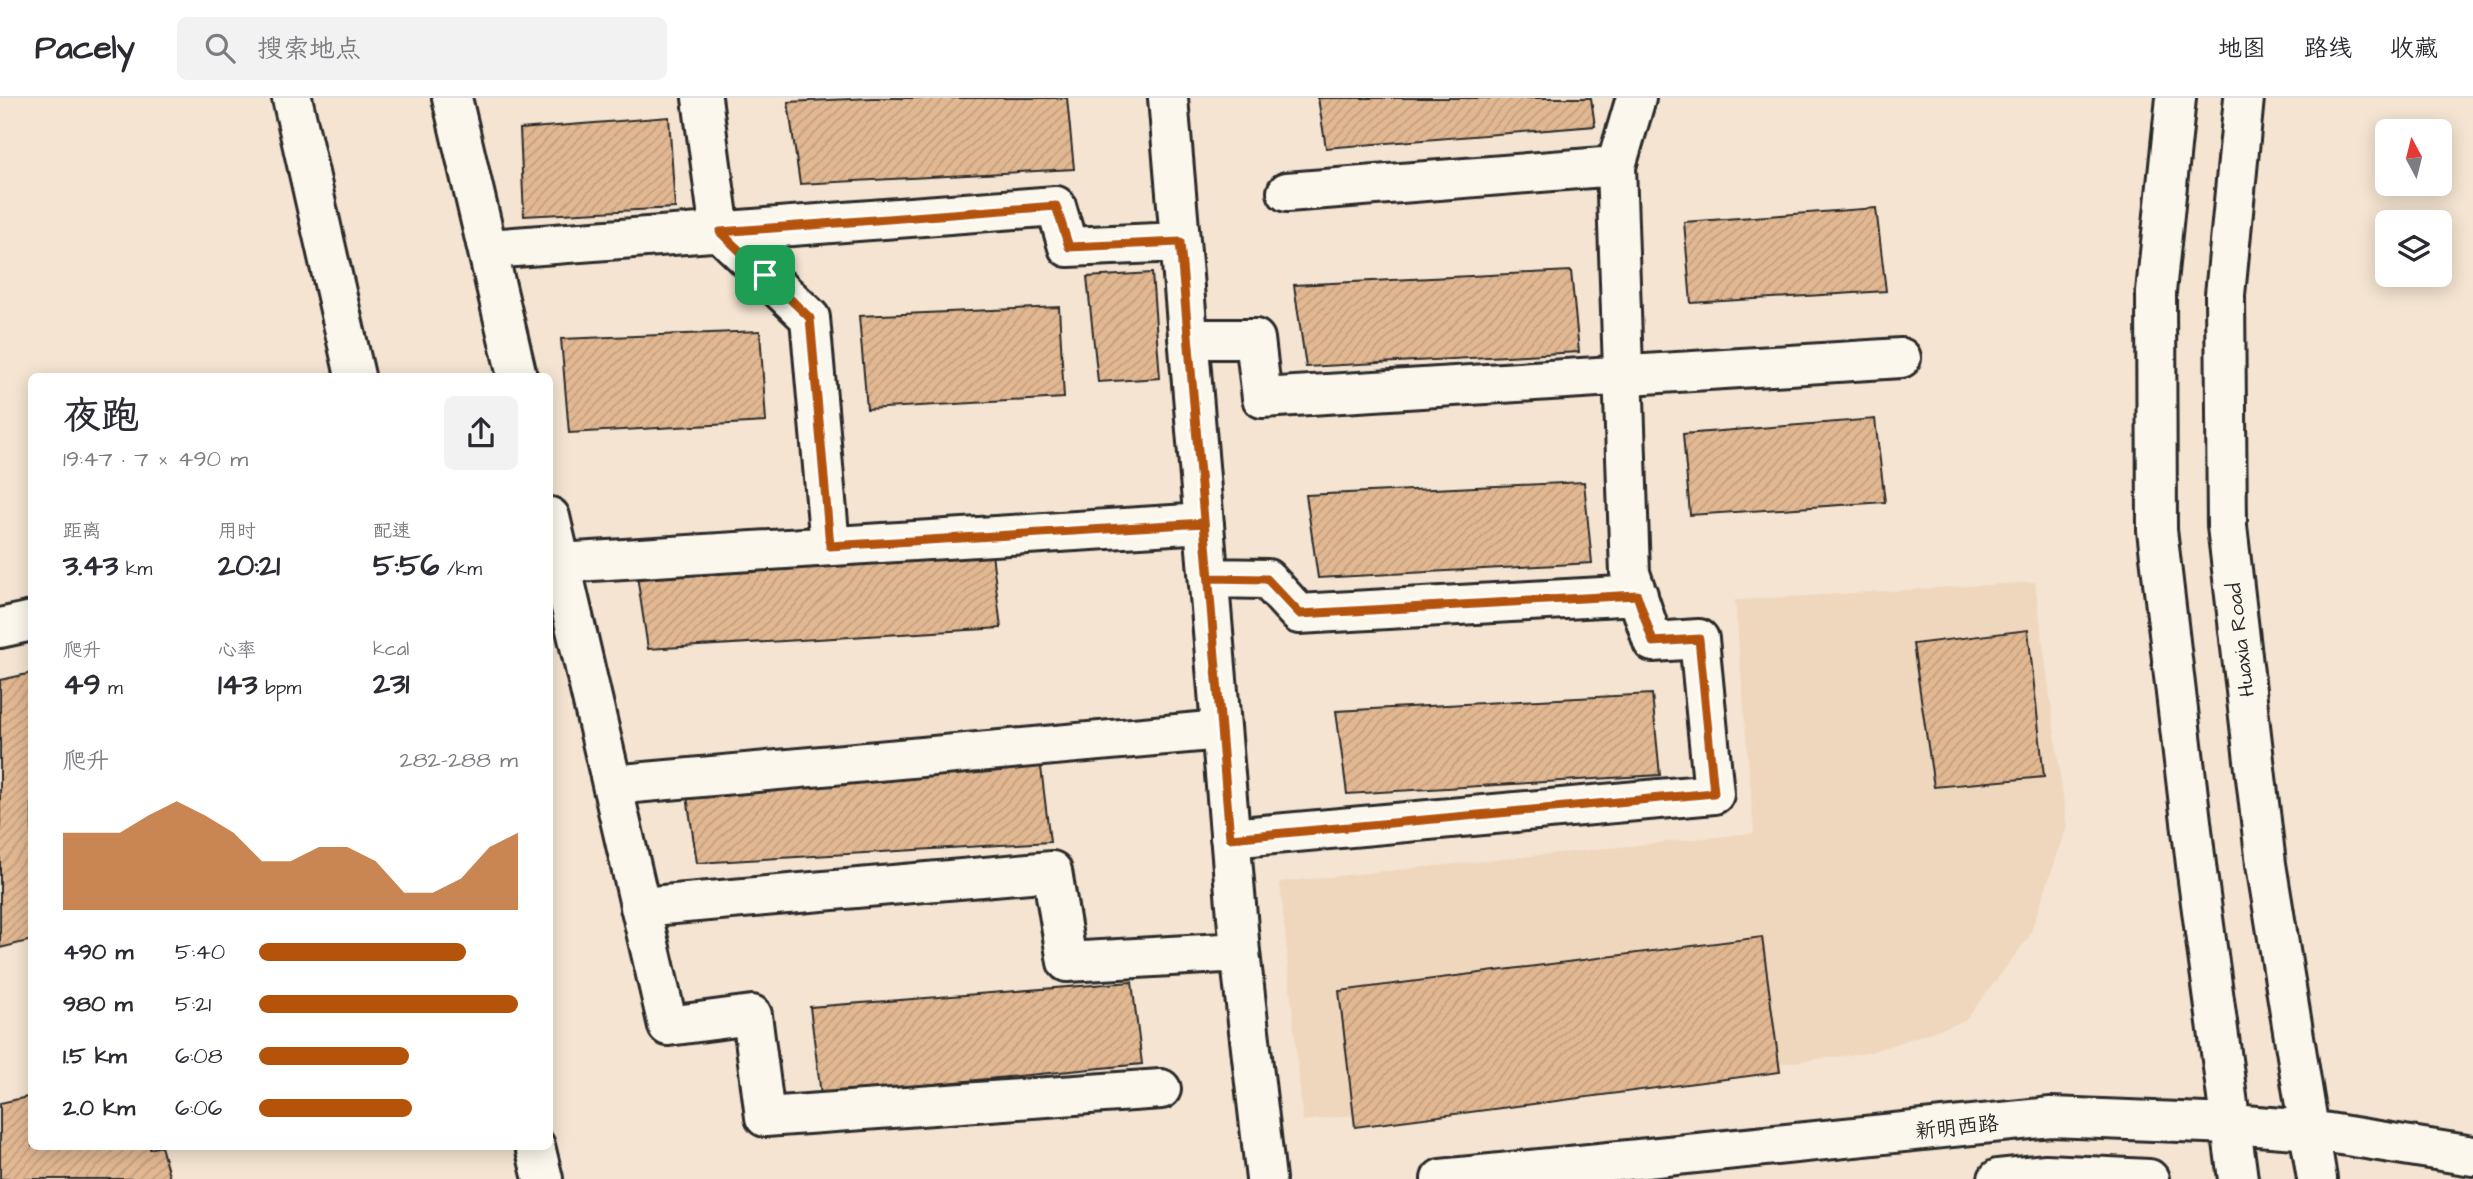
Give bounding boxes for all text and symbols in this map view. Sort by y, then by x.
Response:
search box [177,17,667,80]
text: Pacely [35,25,135,71]
icon: search [201,29,239,67]
text: 搜索地点 [257,31,361,67]
text: 地图 [2218,32,2266,66]
text: 路线 [2304,32,2352,66]
text: 收藏 [2390,32,2438,66]
north arrow [2375,119,2452,196]
map controls [2375,119,2452,287]
button: layers [2375,210,2452,287]
pin [735,245,795,305]
icon: arrive [746,256,784,294]
text: 夜跑 [63,391,139,443]
button: share [444,396,518,470]
text: 19:47 · 7 × 490 m [63,443,248,475]
text: 距离 [63,518,101,545]
text: 用时 [218,518,256,545]
text: 配速 [373,518,411,545]
text: 3.43 [63,545,118,587]
text: 20:21 [218,545,280,587]
text: 5:56 [373,545,439,587]
text: km [118,556,152,583]
text: /km [439,556,482,583]
street label: Huaxia Road [2219,581,2262,699]
text: kcal [373,636,409,663]
text: 爬升 [63,637,101,664]
text: 心率 [218,637,256,664]
text: 231 [373,663,409,705]
text: 49 [63,664,101,706]
text: 143 [218,664,258,706]
text: m [101,675,123,702]
text: bpm [258,675,301,702]
text: 282–288 m [400,744,518,776]
text: 爬升 [63,745,109,777]
text: 490 m [63,936,133,968]
text: 5:40 [175,936,225,968]
text: 980 m [63,988,133,1020]
text: 5:21 [175,988,211,1020]
text: 1.5 km [63,1040,127,1072]
text: 6:08 [175,1040,223,1072]
text: 2.0 km [63,1092,135,1124]
text: 6:06 [175,1092,222,1124]
street label: 新明西路 [1914,1109,2000,1146]

